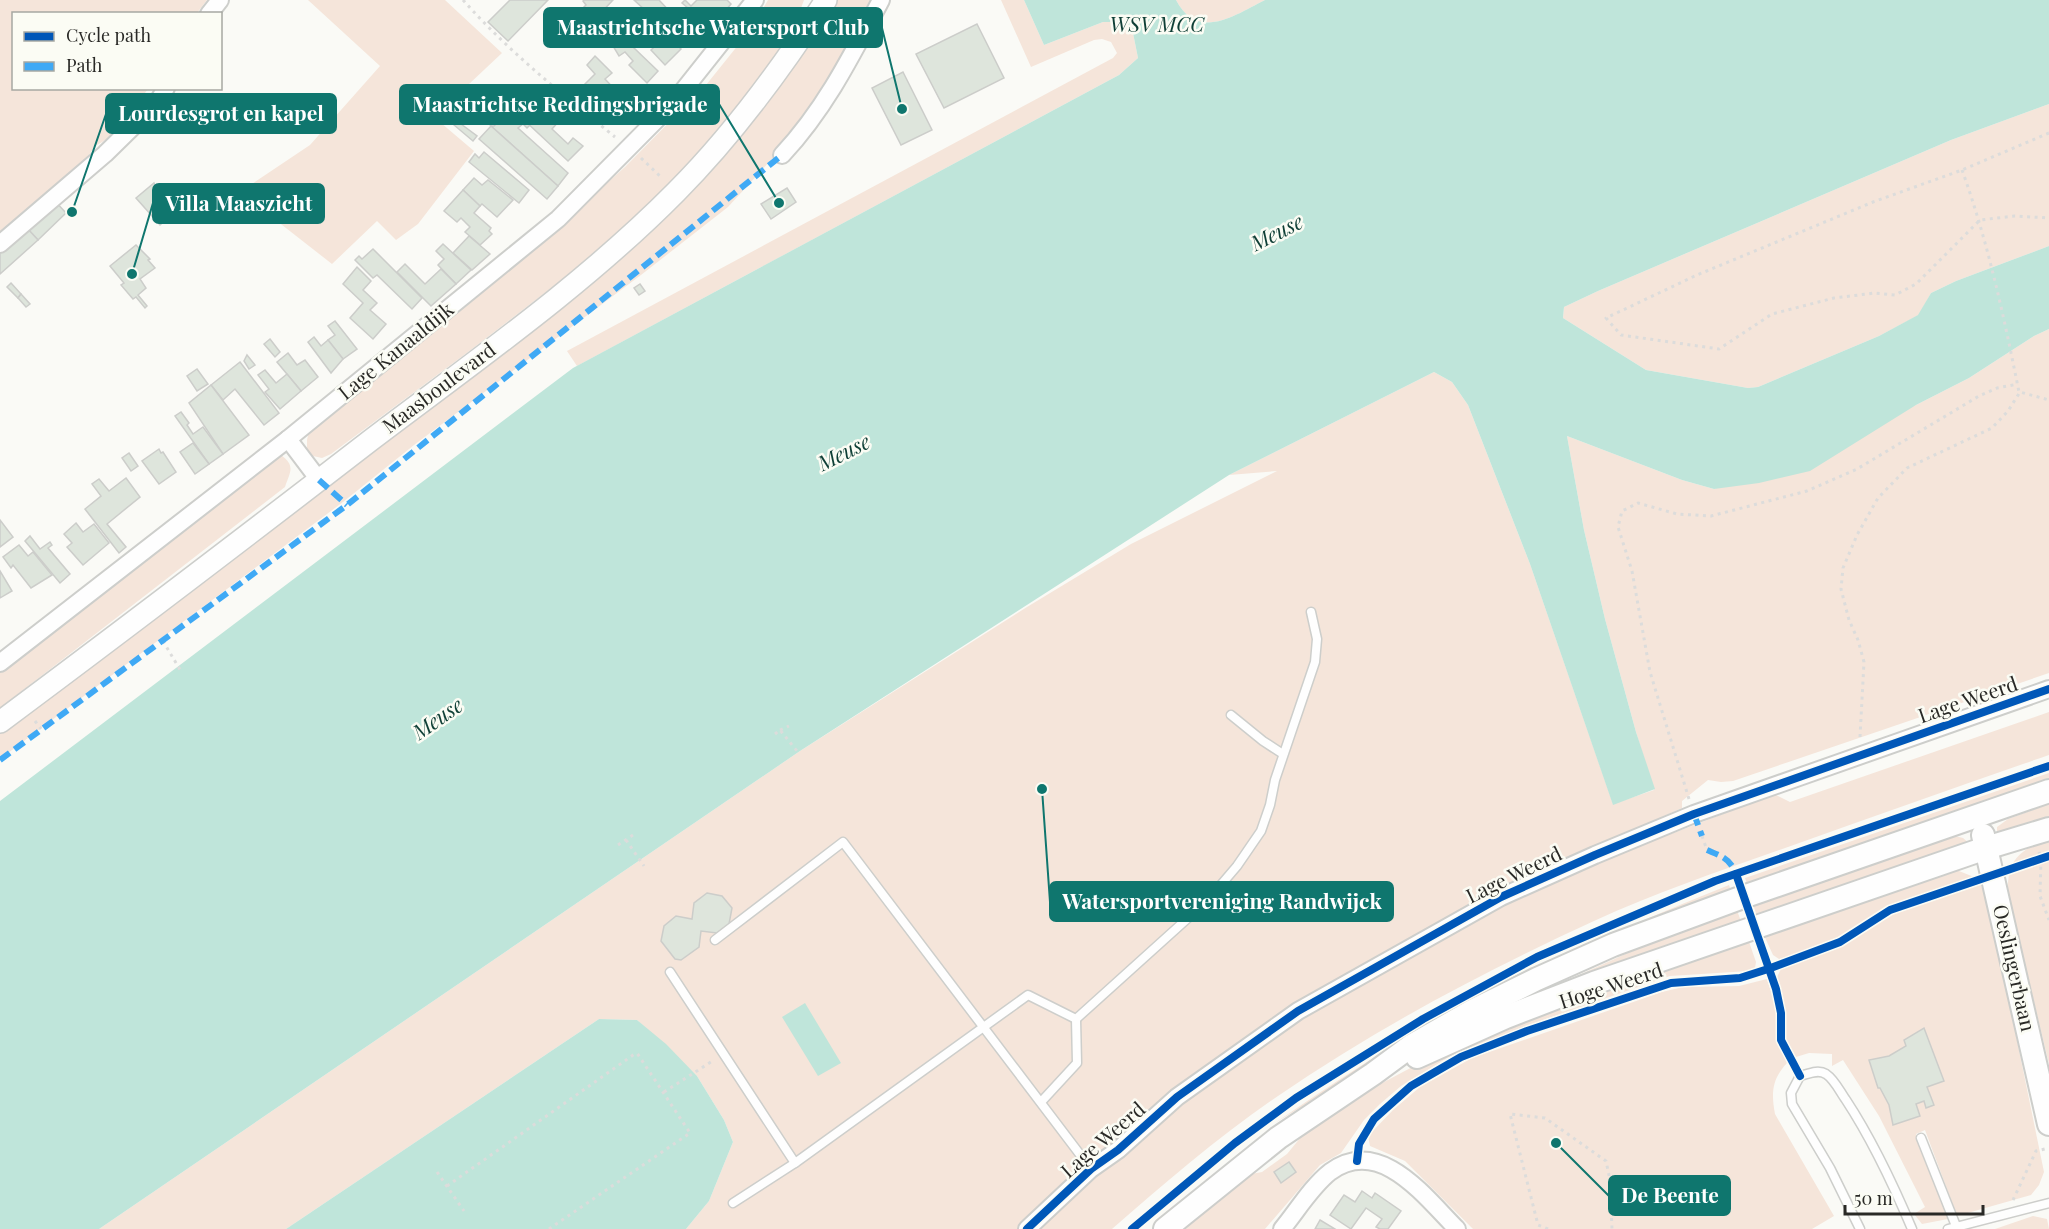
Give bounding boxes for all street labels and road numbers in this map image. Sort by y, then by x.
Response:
street label: Lage Kanaaldijk [332,295,459,405]
street label: Maasboulevard [376,335,501,438]
street label: Lage Weerd [1914,669,2021,728]
street label: Lage Weerd [1461,839,1566,908]
street label: Oeslingerbaan [1988,902,2043,1034]
street label: Hoge Weerd [1555,955,1666,1014]
street label: Lage Weerd [1054,1094,1150,1183]

